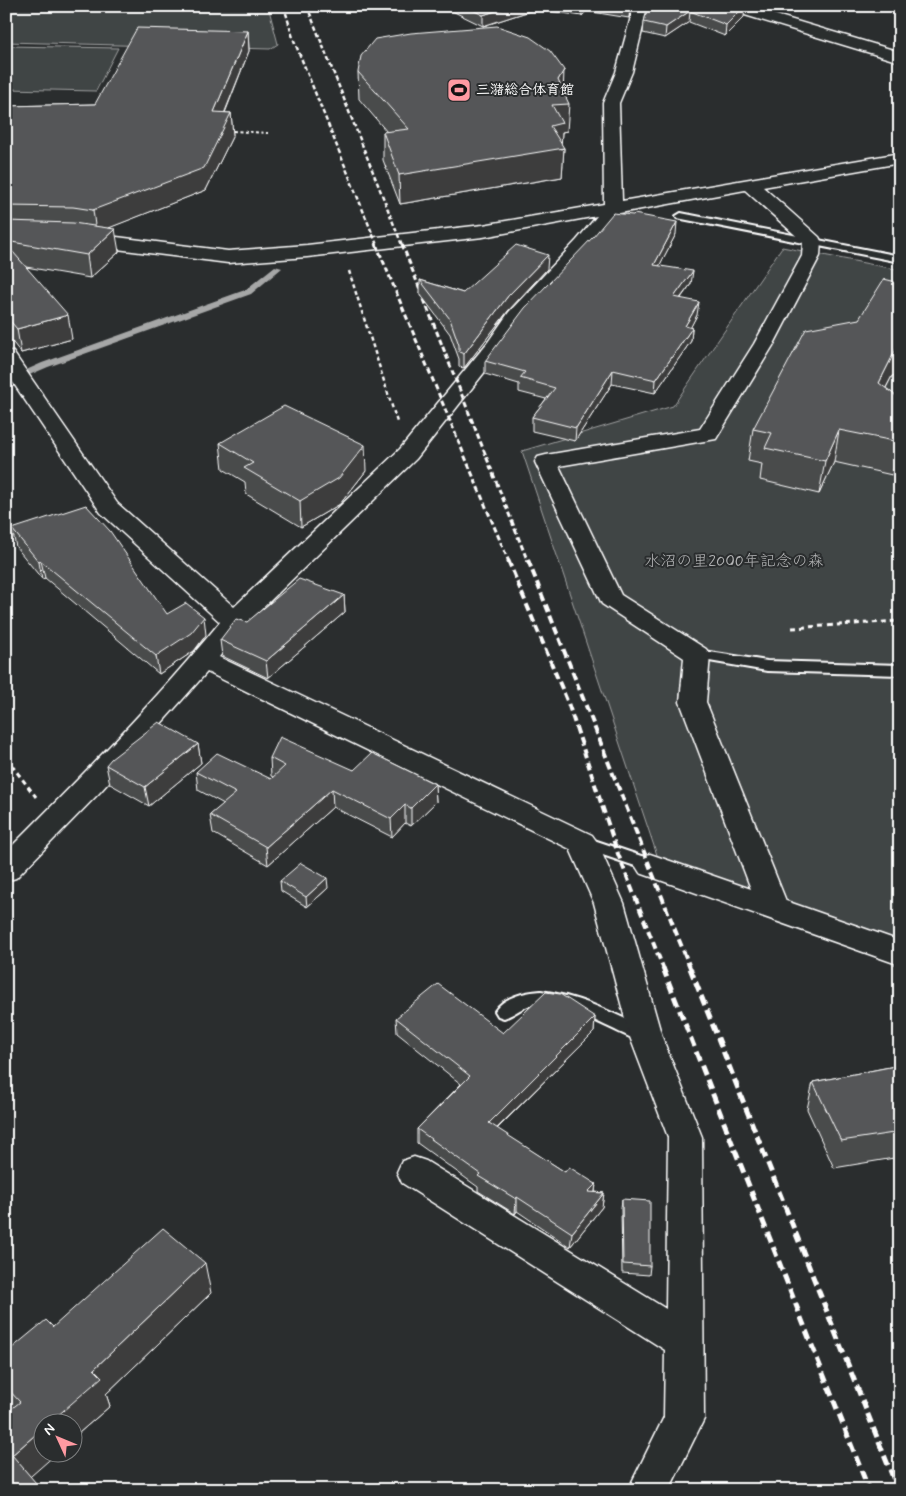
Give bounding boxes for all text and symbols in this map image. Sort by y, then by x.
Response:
sports icon: 三潴総合体育館 [446,77,472,103]
place label: 三潴総合体育館 [476,81,574,99]
park label: 水沼の里2000年記念の森 [644,551,824,572]
north arrow [32,1414,82,1464]
text: N [40,1420,59,1439]

